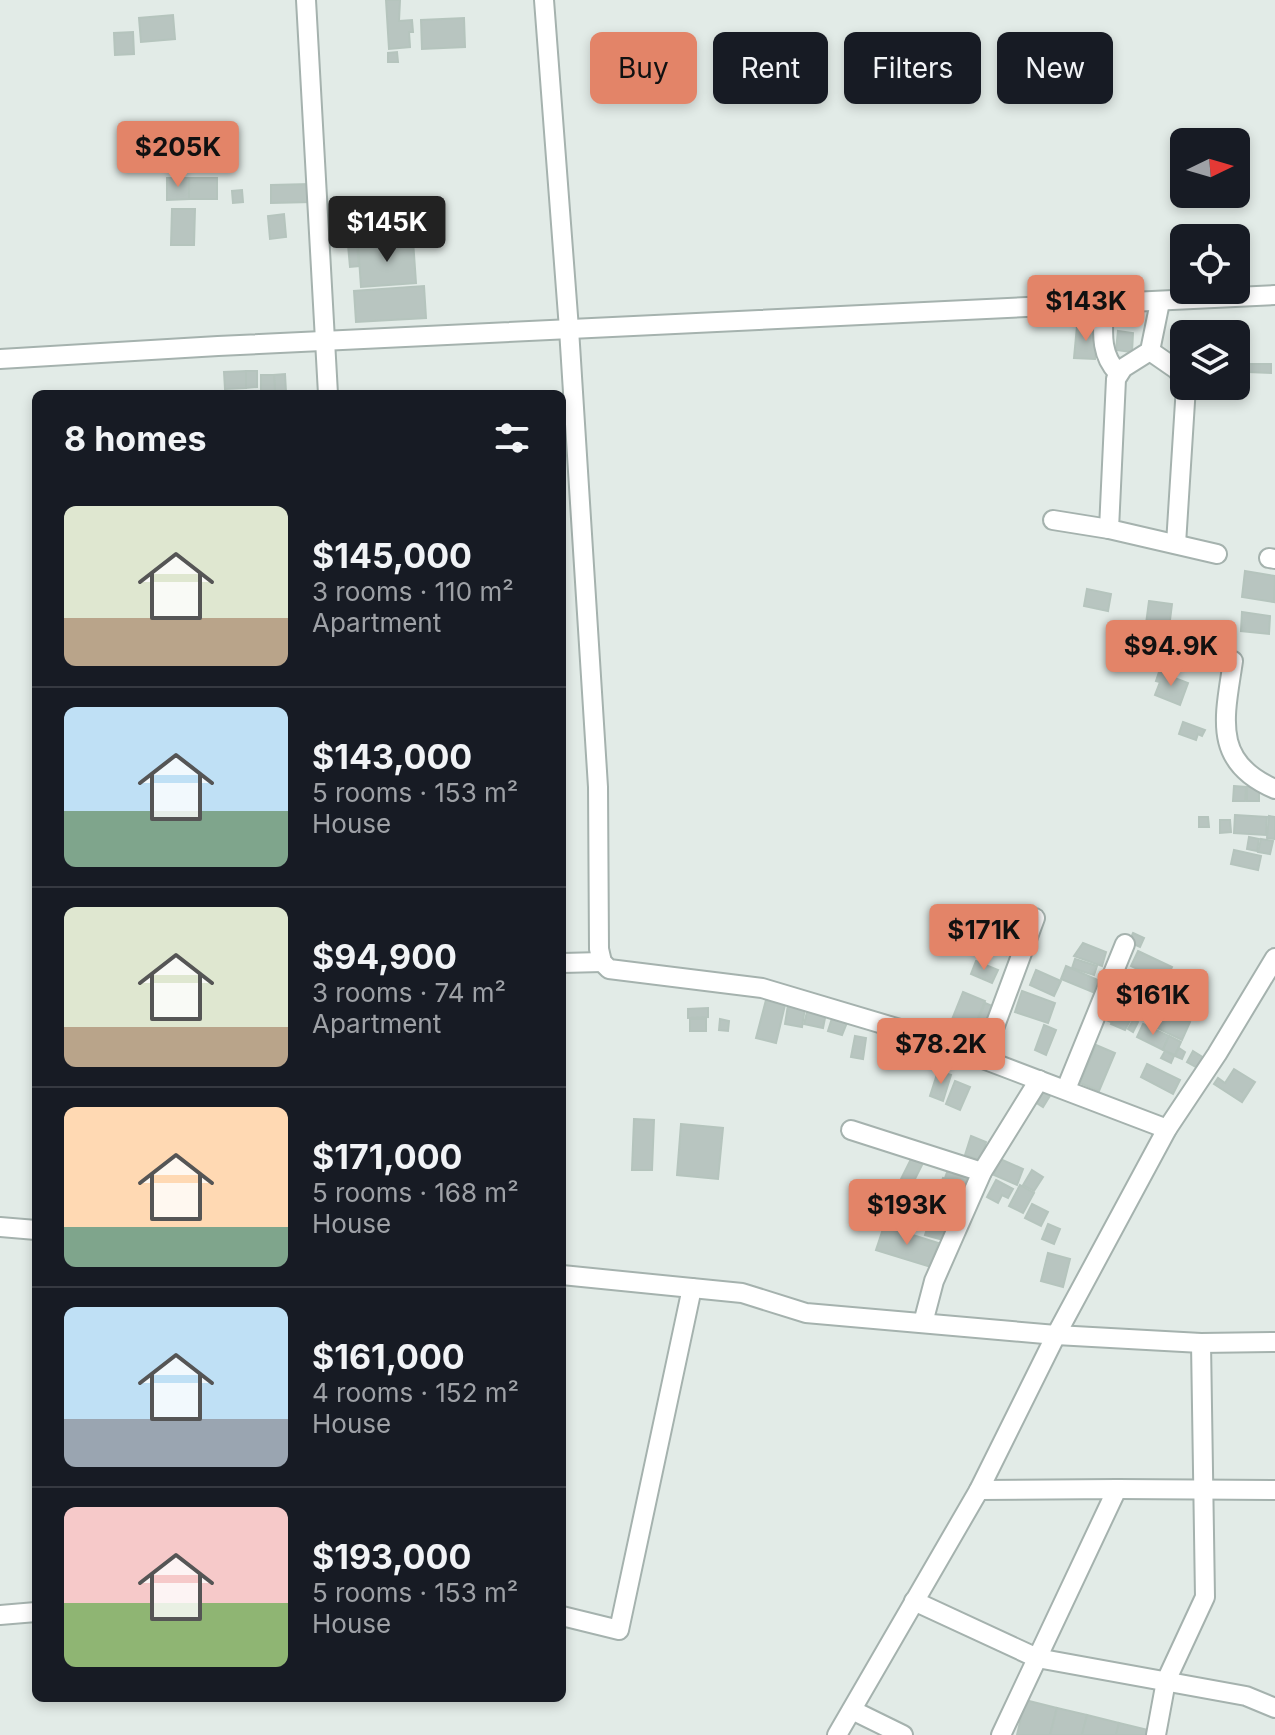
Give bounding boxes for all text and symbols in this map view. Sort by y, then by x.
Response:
chip: Buy [590,32,697,104]
chip: Rent [713,32,828,104]
chip: Filters [844,32,981,104]
chip: New [997,32,1113,104]
pin: $205K [122,121,234,189]
north arrow [1170,128,1250,208]
map controls [1170,128,1250,400]
text: $205K [135,131,221,162]
pin: $145K [331,196,443,264]
text: $145K [346,206,428,237]
button: locate [1170,224,1250,304]
pin: $143K [1030,275,1142,343]
text: $143K [1045,285,1127,316]
button: layers [1170,320,1250,400]
icon: filters [490,416,534,460]
text: 8 homes [64,418,207,459]
text: $145,000 [312,535,472,576]
icon: home [128,538,224,634]
text: 3 rooms · 110 m² [312,576,514,607]
text: Apartment [312,607,441,638]
pin: $94.9K [1106,620,1236,688]
text: $94.9K [1124,630,1218,661]
text: $143,000 [312,736,472,777]
icon: home [128,739,224,835]
text: 5 rooms · 153 m² [312,777,518,808]
text: House [312,808,391,839]
pin: $171K [928,904,1040,972]
text: $171K [947,914,1021,945]
text: $94,900 [312,936,457,977]
icon: home [128,939,224,1035]
pin: $161K [1097,969,1209,1037]
text: 3 rooms · 74 m² [312,977,506,1008]
text: $161K [1115,979,1191,1010]
text: Apartment [312,1008,441,1039]
pin: $78.2K [876,1018,1006,1086]
text: $78.2K [895,1028,987,1059]
text: $171,000 [312,1136,463,1177]
icon: home [128,1139,224,1235]
text: 5 rooms · 168 m² [312,1177,519,1208]
pin: $193K [851,1179,963,1247]
text: $193K [867,1189,947,1220]
text: House [312,1208,391,1239]
text: $161,000 [312,1336,465,1377]
icon: home [128,1339,224,1435]
text: 4 rooms · 152 m² [312,1377,519,1408]
text: House [312,1408,391,1439]
text: $193,000 [312,1536,471,1577]
icon: home [128,1539,224,1635]
text: 5 rooms · 153 m² [312,1577,518,1608]
text: House [312,1608,391,1639]

